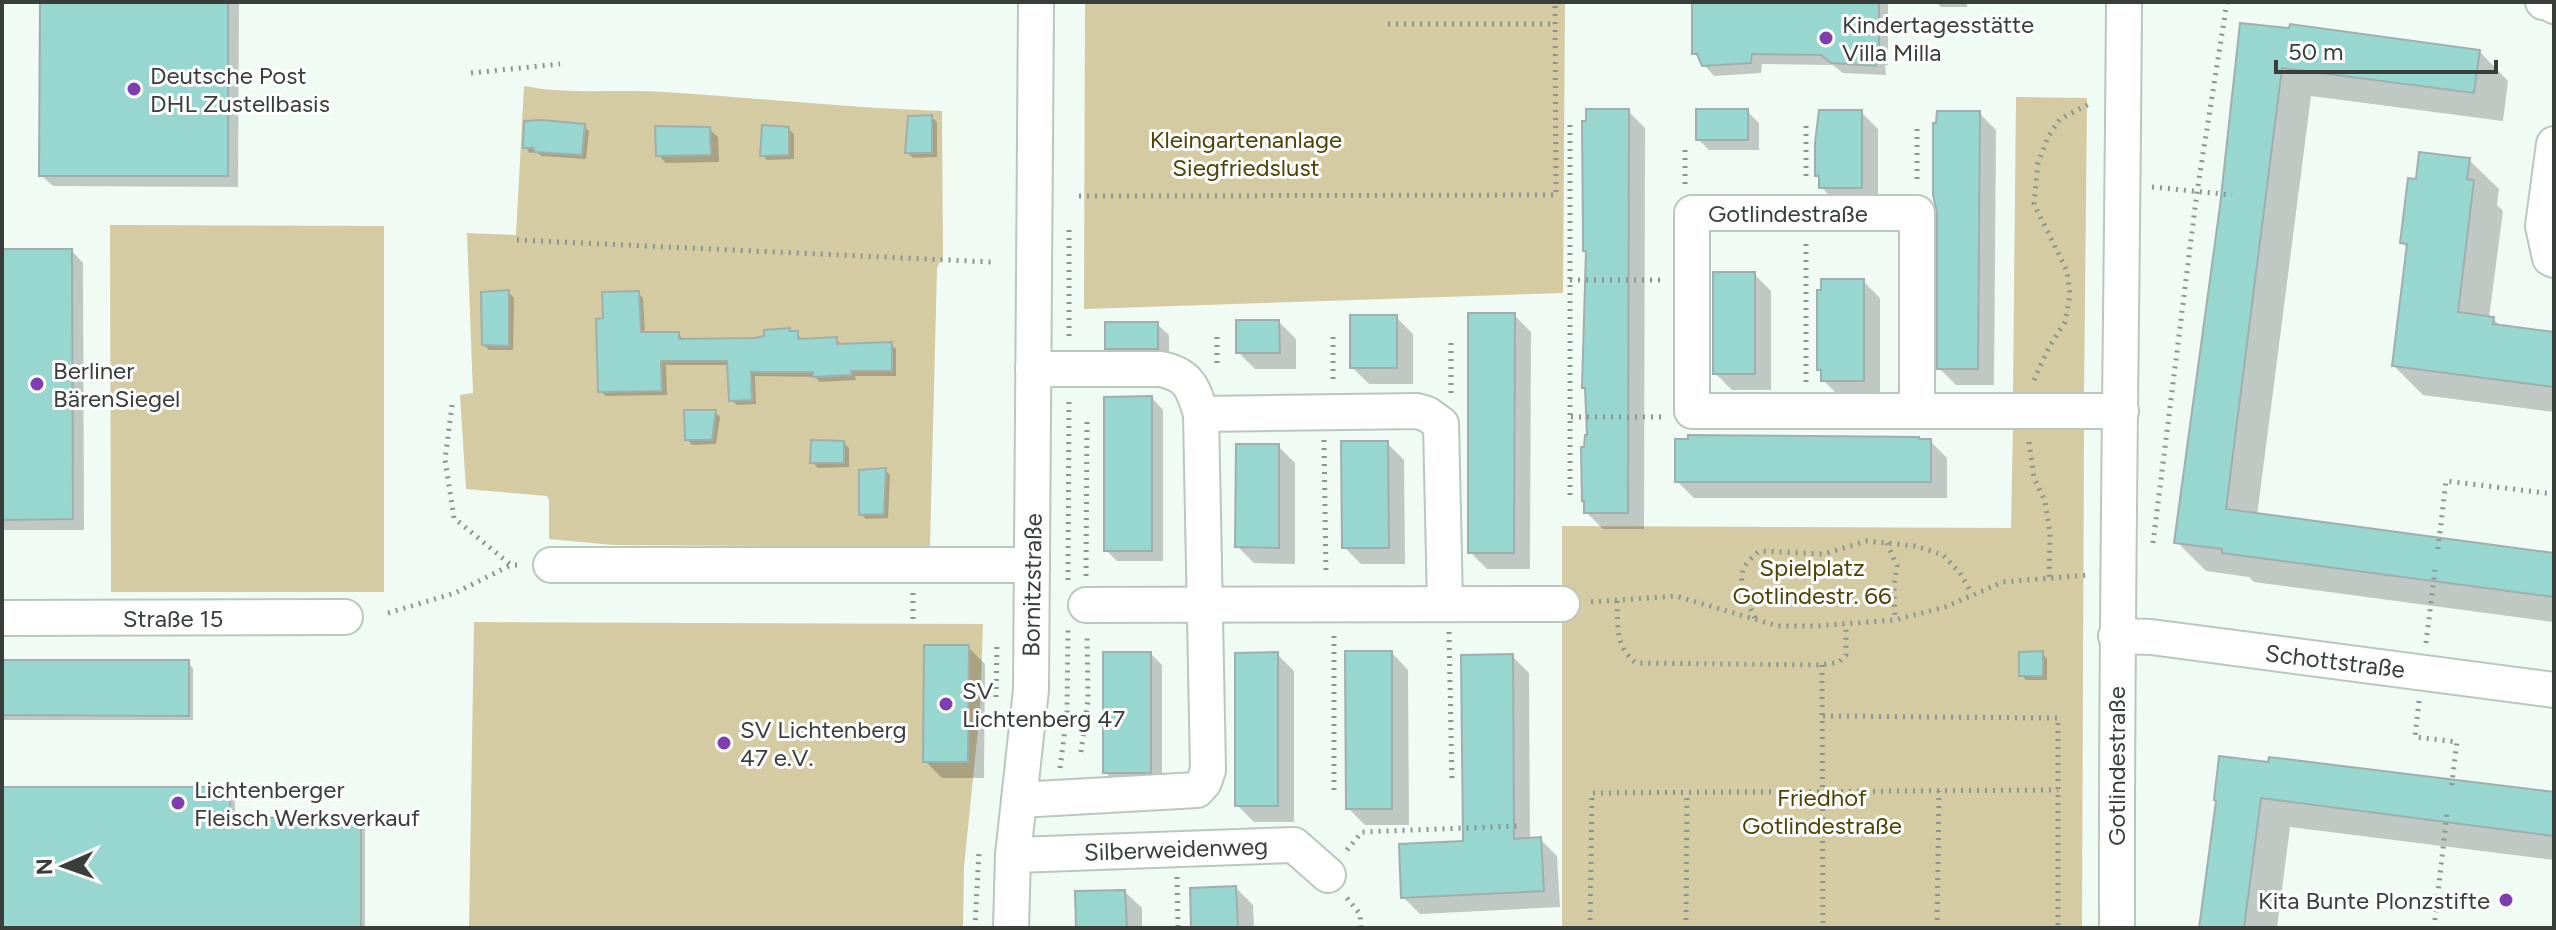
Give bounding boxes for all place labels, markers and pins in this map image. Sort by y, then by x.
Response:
place label: Kindertagesstätte Villa Milla [1842,10,2034,67]
marker: Kindertagesstätte Villa Milla [1817,29,1835,47]
place label: Deutsche Post DHL Zustellbasis [150,61,330,118]
marker: Deutsche Post DHL Zustellbasis [125,80,143,98]
place label: Berliner BärenSiegel [53,356,180,413]
marker: Berliner BärenSiegel [28,375,46,393]
place label: SV Lichtenberg 47 [962,676,1125,733]
marker: SV Lichtenberg 47 [937,695,955,713]
place label: SV Lichtenberg 47 e.V. [740,715,907,772]
marker: SV Lichtenberg 47 e.V. [715,734,733,752]
place label: Lichtenberger Fleisch Werksverkauf [194,775,420,832]
marker: Lichtenberger Fleisch Werksverkauf [169,794,187,812]
place label: Kita Bunte Plonzstifte [2258,886,2490,915]
marker: Kita Bunte Plonzstifte [2497,891,2515,909]

